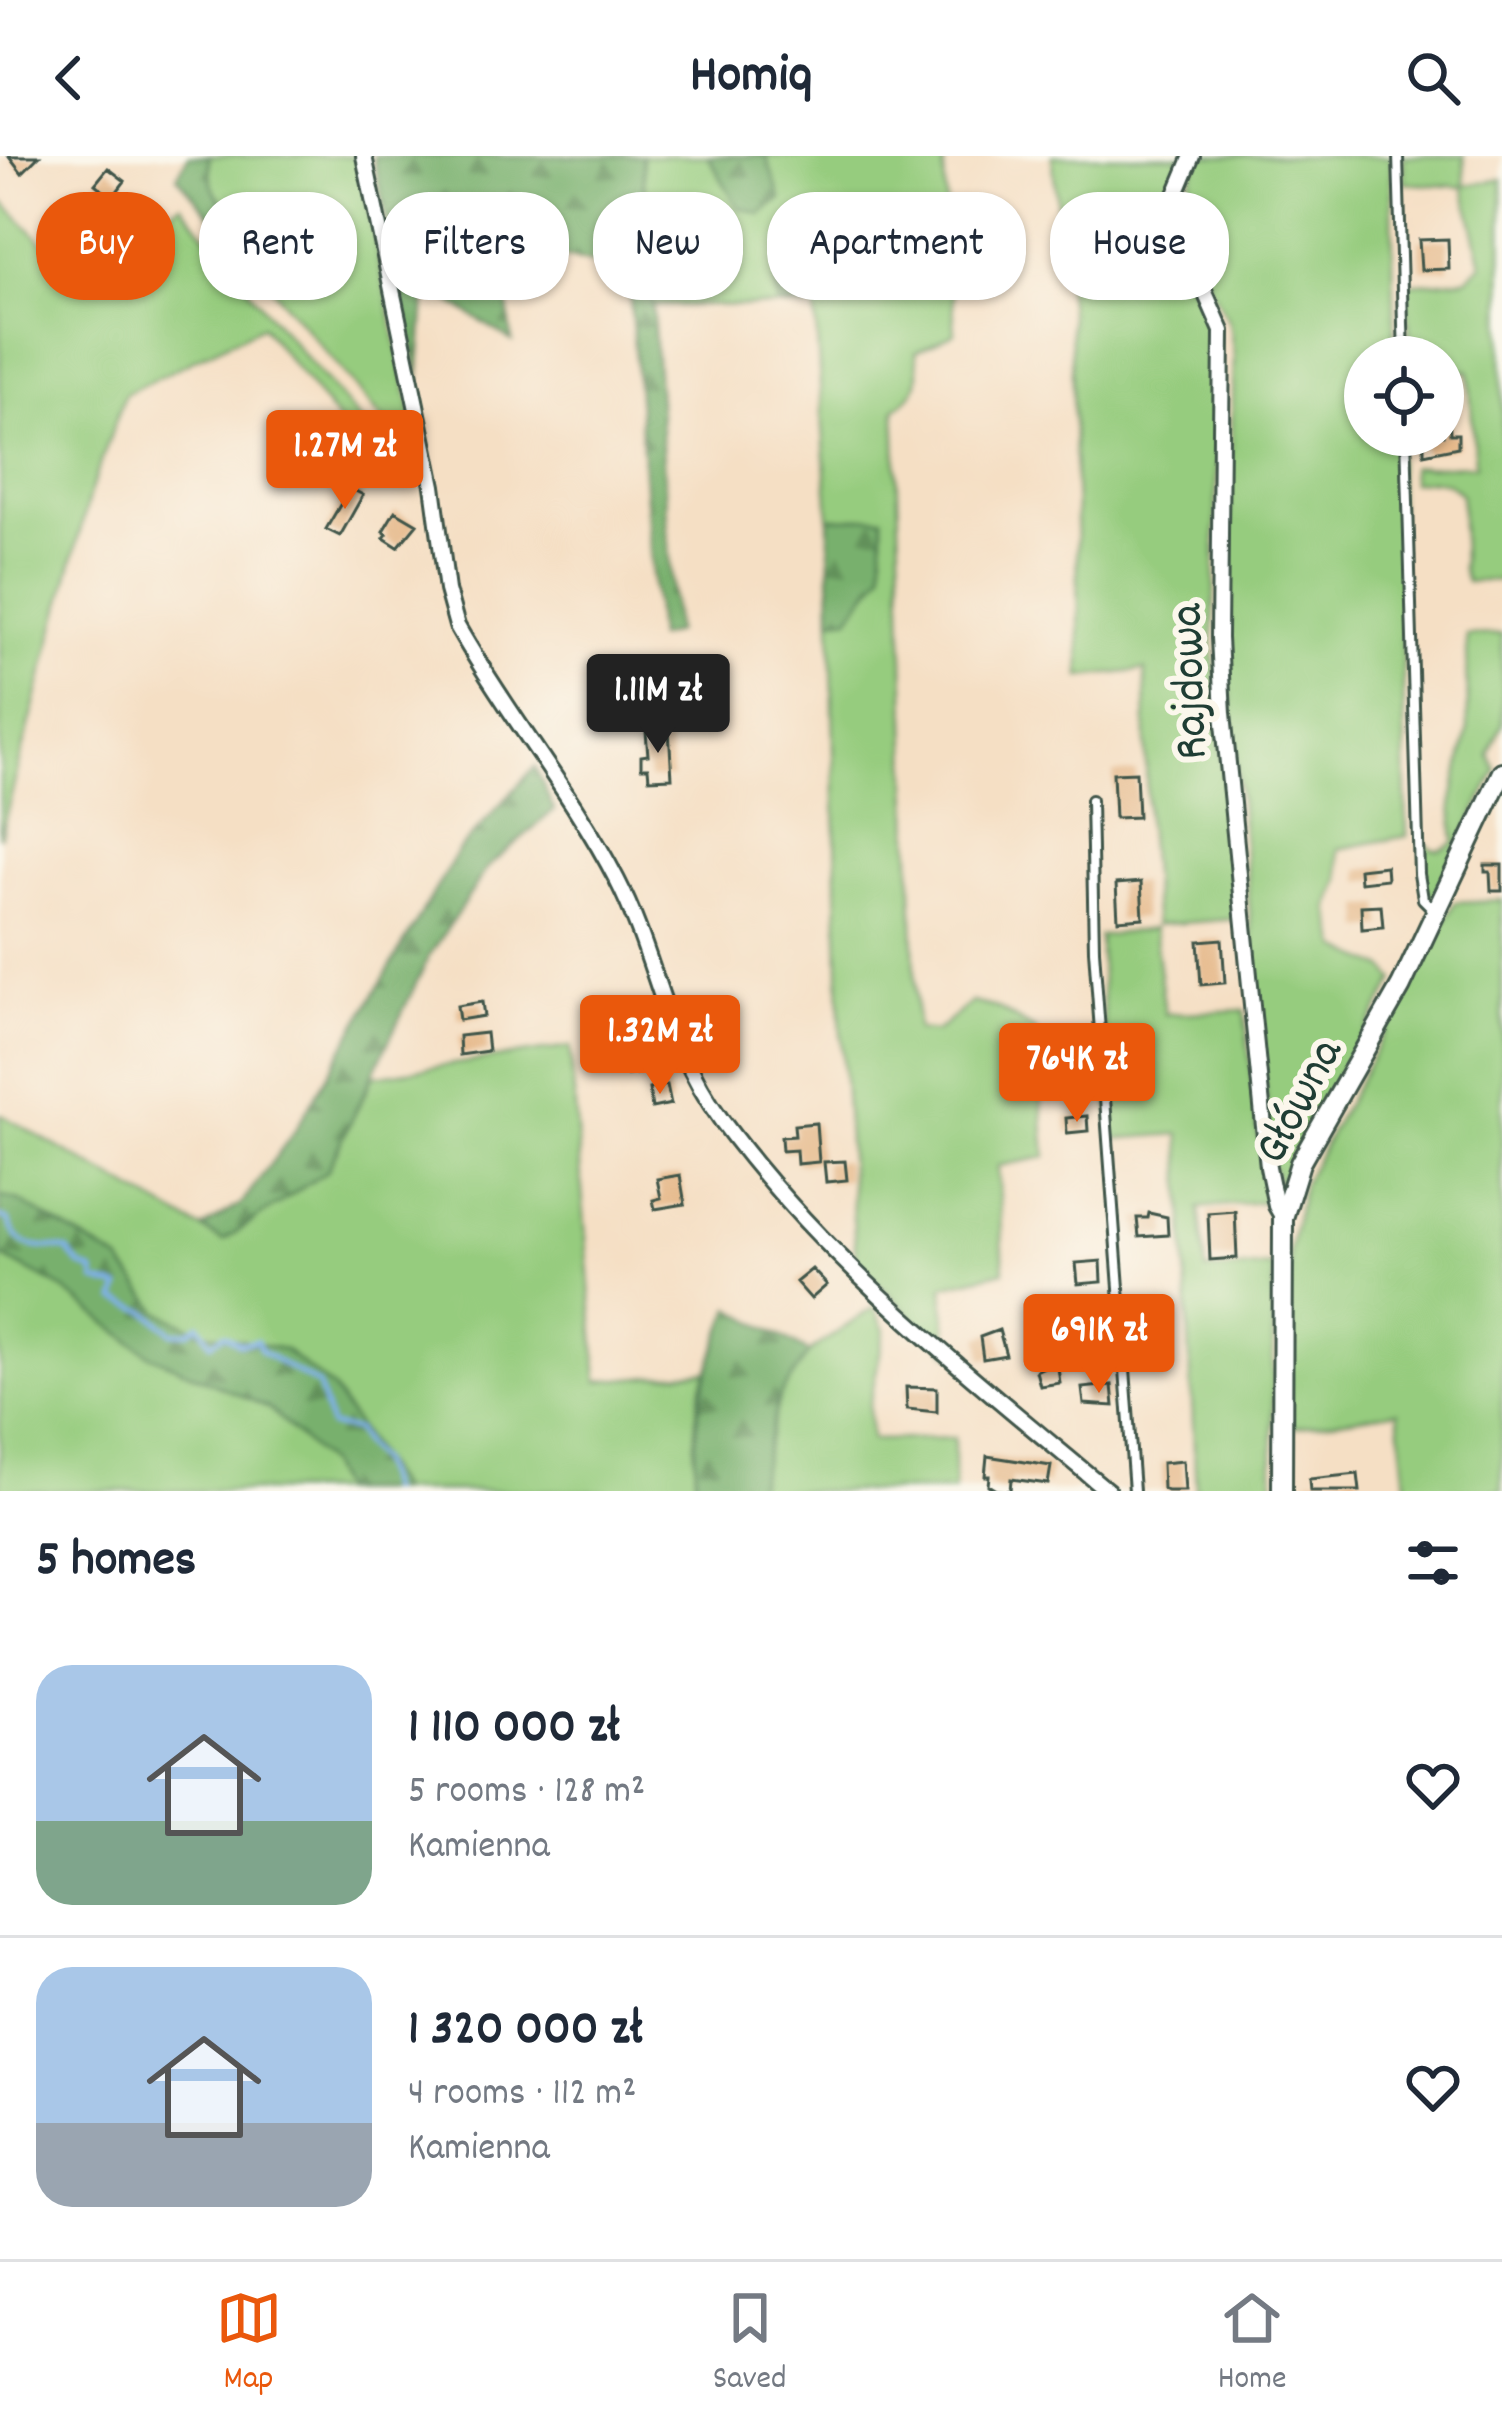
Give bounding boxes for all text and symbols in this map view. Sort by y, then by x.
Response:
text: Homiq [690,40,812,117]
icon: back [36,45,102,111]
icon: search [1400,45,1466,111]
chip: Buy [36,192,175,300]
chip: Rent [199,192,357,300]
chip: Filters [381,192,569,300]
chip: New [593,192,743,300]
chip: Apartment [767,192,1026,300]
chip: House [1050,192,1229,300]
map controls [1344,336,1464,456]
button: locate [1344,336,1464,456]
pin: 1.27M zł [221,410,469,512]
text: 1.27M zł [293,421,397,476]
street label: Rajdowa [1155,601,1230,761]
pin: 1.11M zł [534,654,782,756]
text: 1.11M zł [614,665,702,720]
pin: 1.32M zł [536,995,784,1097]
text: 1.32M zł [607,1006,713,1061]
pin: 764K zł [966,1023,1188,1125]
street label: Główna [1240,1026,1364,1178]
text: 764K zł [1026,1034,1128,1089]
pin: 691K zł [988,1294,1210,1396]
text: 691K zł [1050,1305,1148,1360]
text: 5 homes [36,1527,196,1599]
icon: filters [1400,1530,1466,1596]
text: 1 110 000 zł [408,1694,620,1766]
icon: home [132,1713,276,1857]
icon: heart [1400,1752,1466,1818]
text: 5 rooms · 128 m² [408,1766,645,1821]
text: Kamienna [408,1821,550,1876]
text: 1 320 000 zł [408,1996,643,2068]
icon: home [132,2015,276,2159]
icon: heart [1400,2054,1466,2120]
text: 4 rooms · 112 m² [408,2068,636,2123]
text: Kamienna [408,2123,550,2178]
tab: Map [216,2285,282,2404]
tab: Saved [713,2285,787,2404]
tab: Home [1218,2285,1286,2404]

